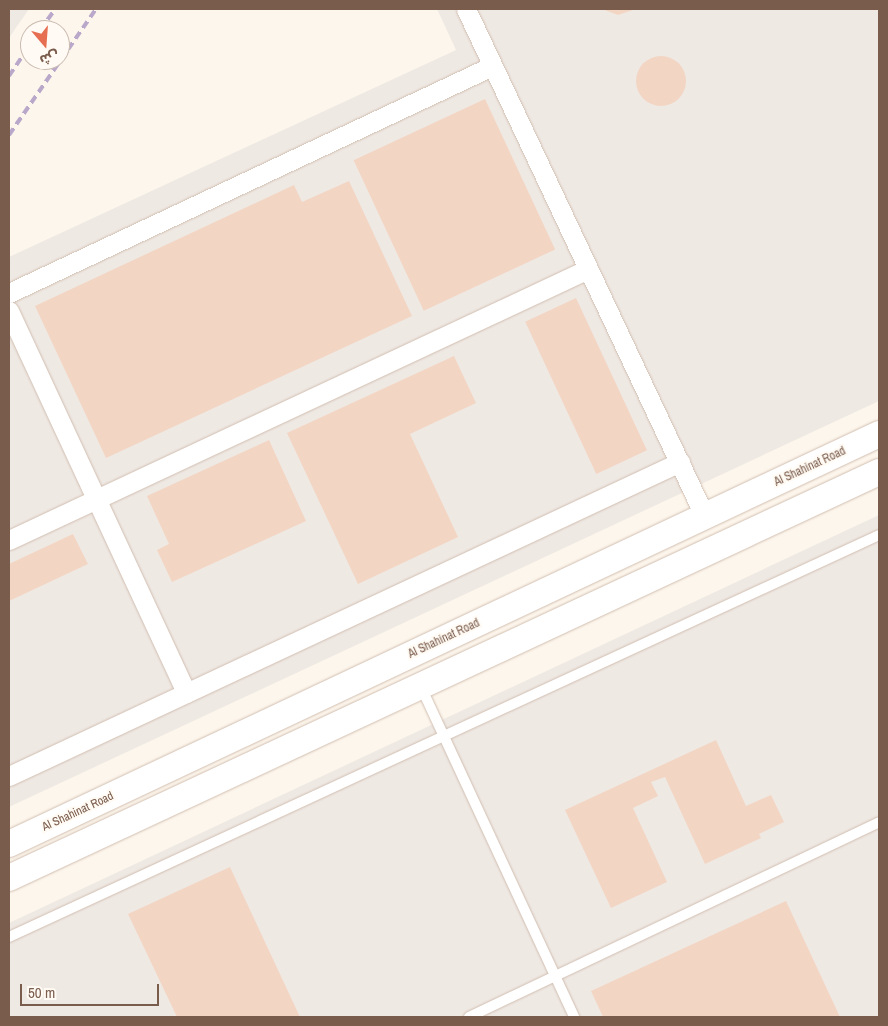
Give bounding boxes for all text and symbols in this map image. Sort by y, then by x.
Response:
north arrow [20,20,70,70]
text: ش [37,47,61,70]
street label: Al Shahinat Road [772,444,848,490]
street label: Al Shahinat Road [406,616,482,662]
street label: Al Shahinat Road [40,789,116,835]
scale bar [22,974,161,1006]
text: 50 m [28,982,55,1003]

